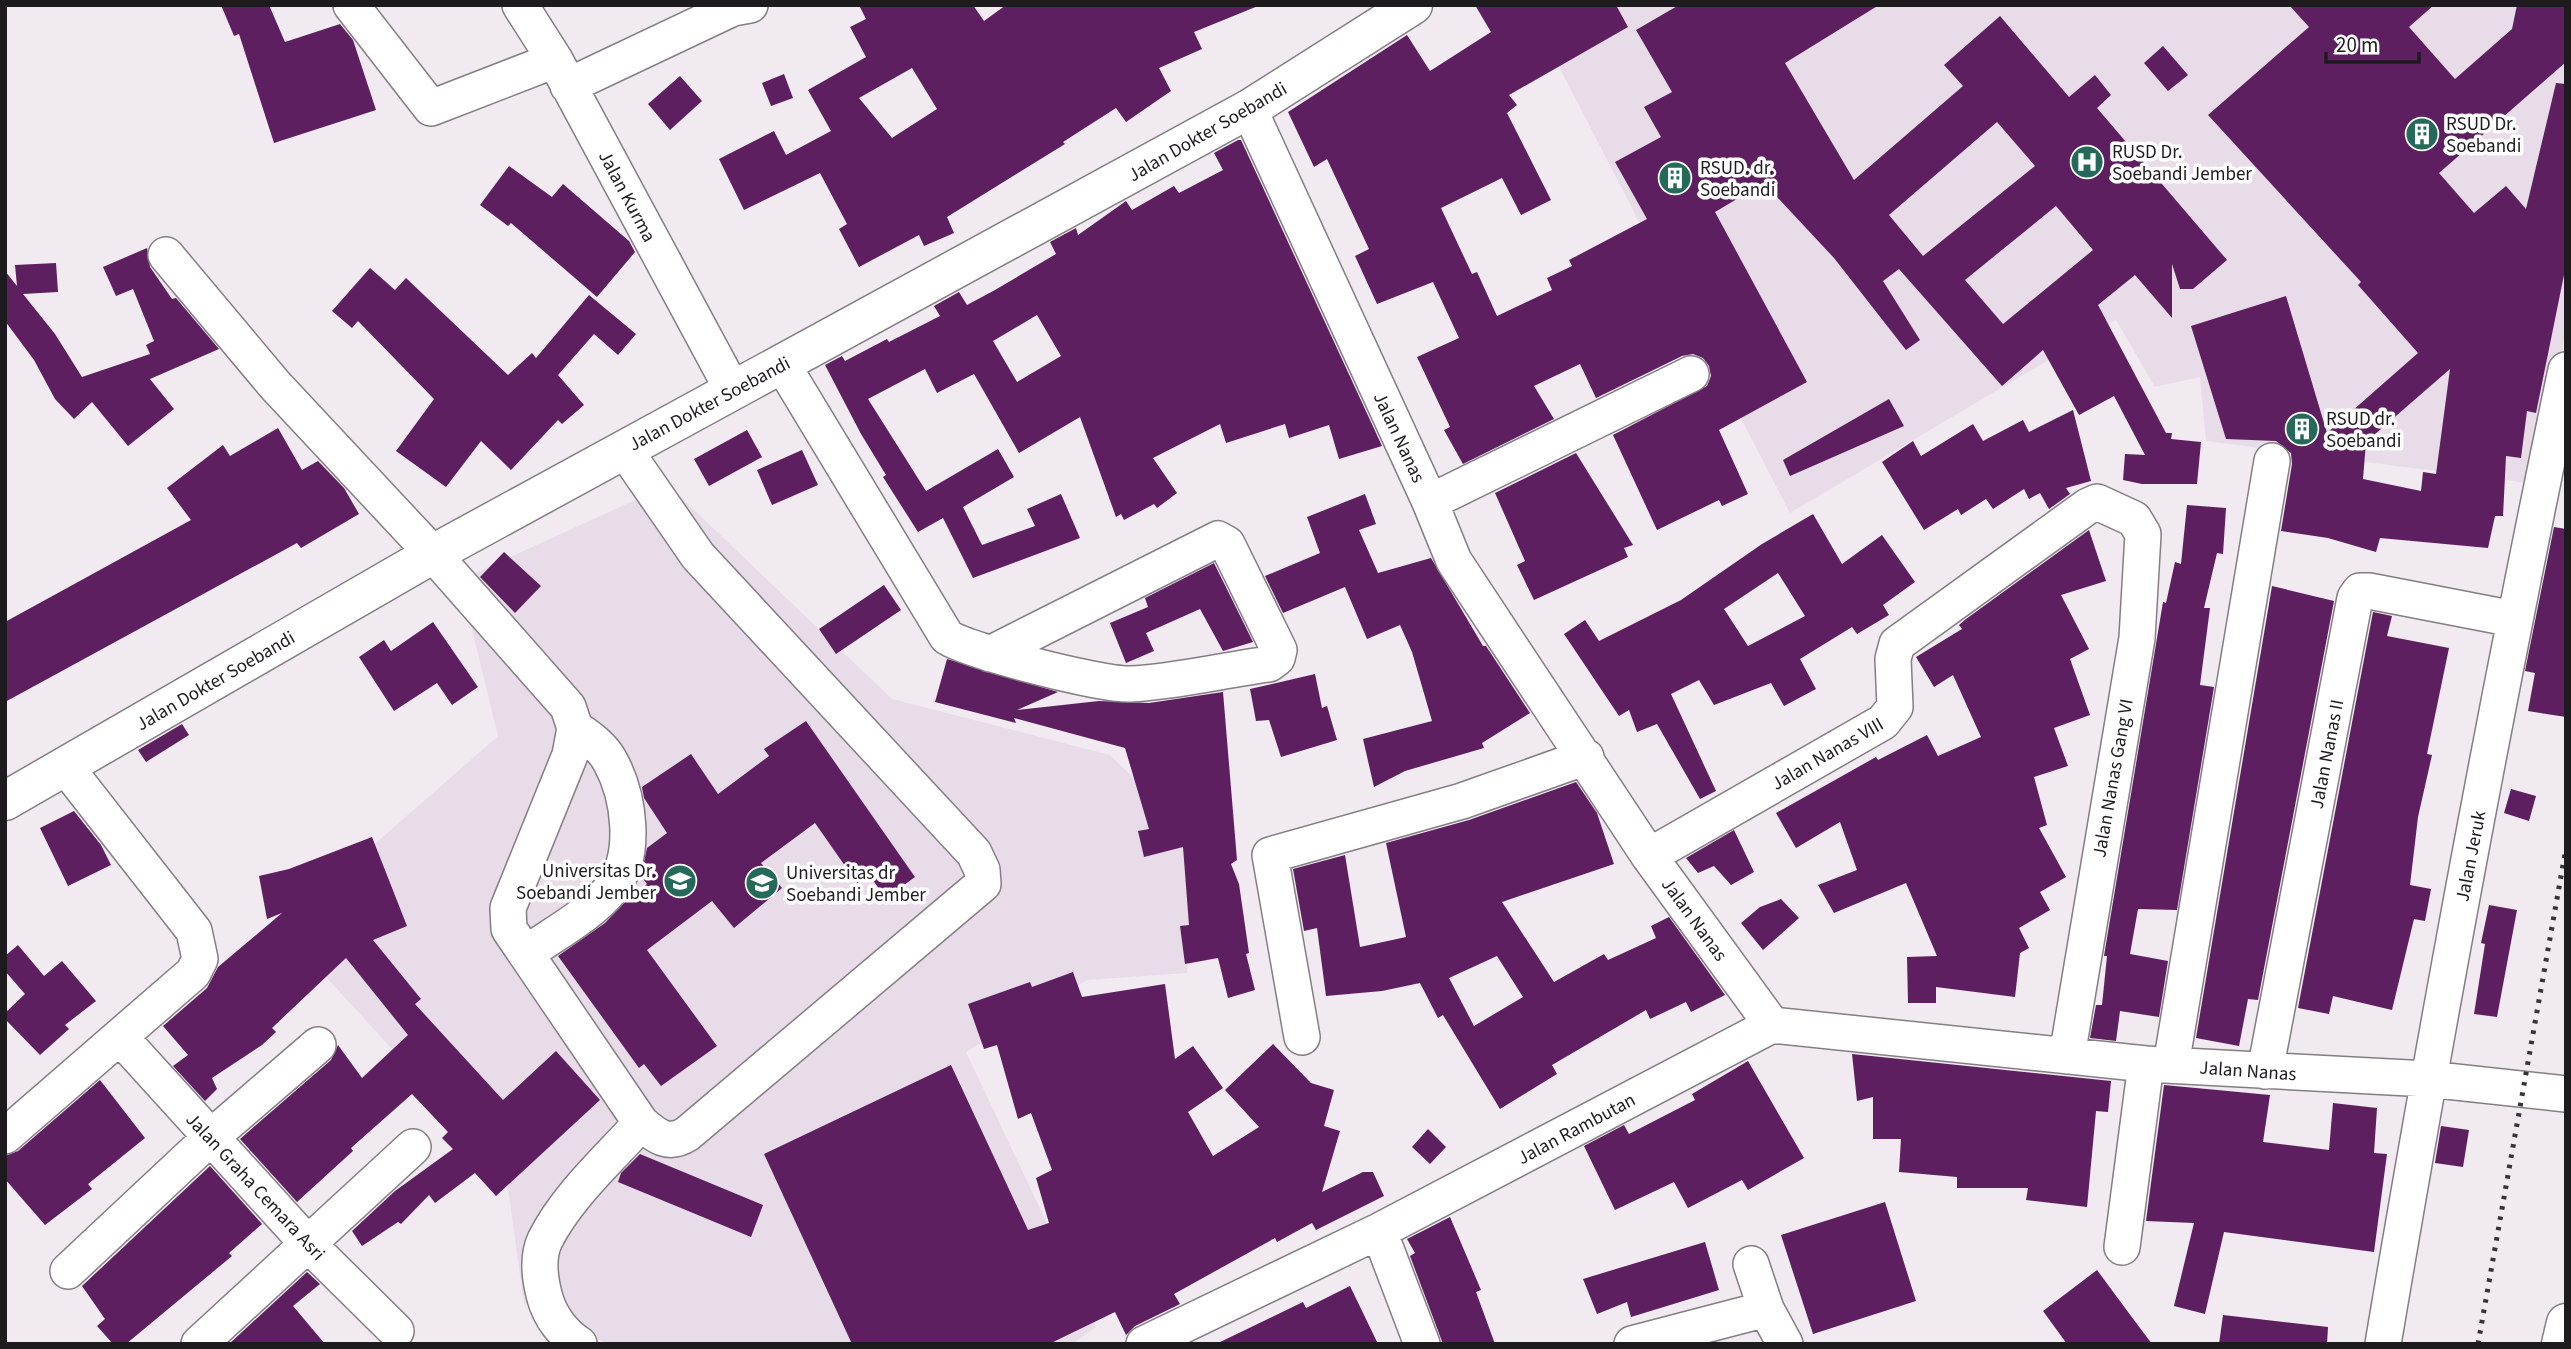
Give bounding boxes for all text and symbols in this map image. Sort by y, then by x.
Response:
scale bar [2326,21,2419,65]
text: 20 m [2336,30,2378,60]
street label: Jalan Dokter Soebandi [1123,76,1292,189]
place label: RSUD Dr. Soebandi [2446,111,2521,160]
building icon: RSUD Dr. Soebandi [2403,115,2441,153]
place label: RUSD Dr. Soebandi Jember [2112,139,2252,188]
hospital icon: RUSD Dr. Soebandi Jember [2068,143,2106,181]
street label: Jalan Kurma [591,146,662,247]
place label: RSUD. dr. Soebandi [1700,155,1775,204]
building icon: RSUD. dr. Soebandi [1656,159,1694,197]
street label: Jalan Dokter Soebandi [624,350,795,458]
street label: Jalan Nanas [1366,388,1431,487]
place label: RSUD dr. Soebandi [2326,406,2401,455]
building icon: RSUD dr. Soebandi [2283,410,2321,448]
street label: Jalan Dokter Soebandi [131,625,300,738]
street label: Jalan Nanas Gang VI [2086,697,2141,860]
street label: Jalan Nanas II [2304,697,2351,811]
street label: Jalan Nanas VIII [1767,711,1889,797]
street label: Jalan Jeruk [2449,808,2494,904]
place label: Universitas Dr. Soebandi Jember [516,858,656,907]
place label: Universitas dr Soebandi Jember [786,860,926,909]
school or university icon: Universitas Dr. Soebandi Jember [661,862,699,900]
school or university icon: Universitas dr Soebandi Jember [743,864,781,902]
street label: Jalan Nanas [1654,873,1733,967]
street label: Jalan Nanas [2199,1055,2297,1088]
street label: Jalan Rambutan [1513,1087,1641,1172]
street label: Jalan Graha Cemara Asri [179,1107,331,1267]

